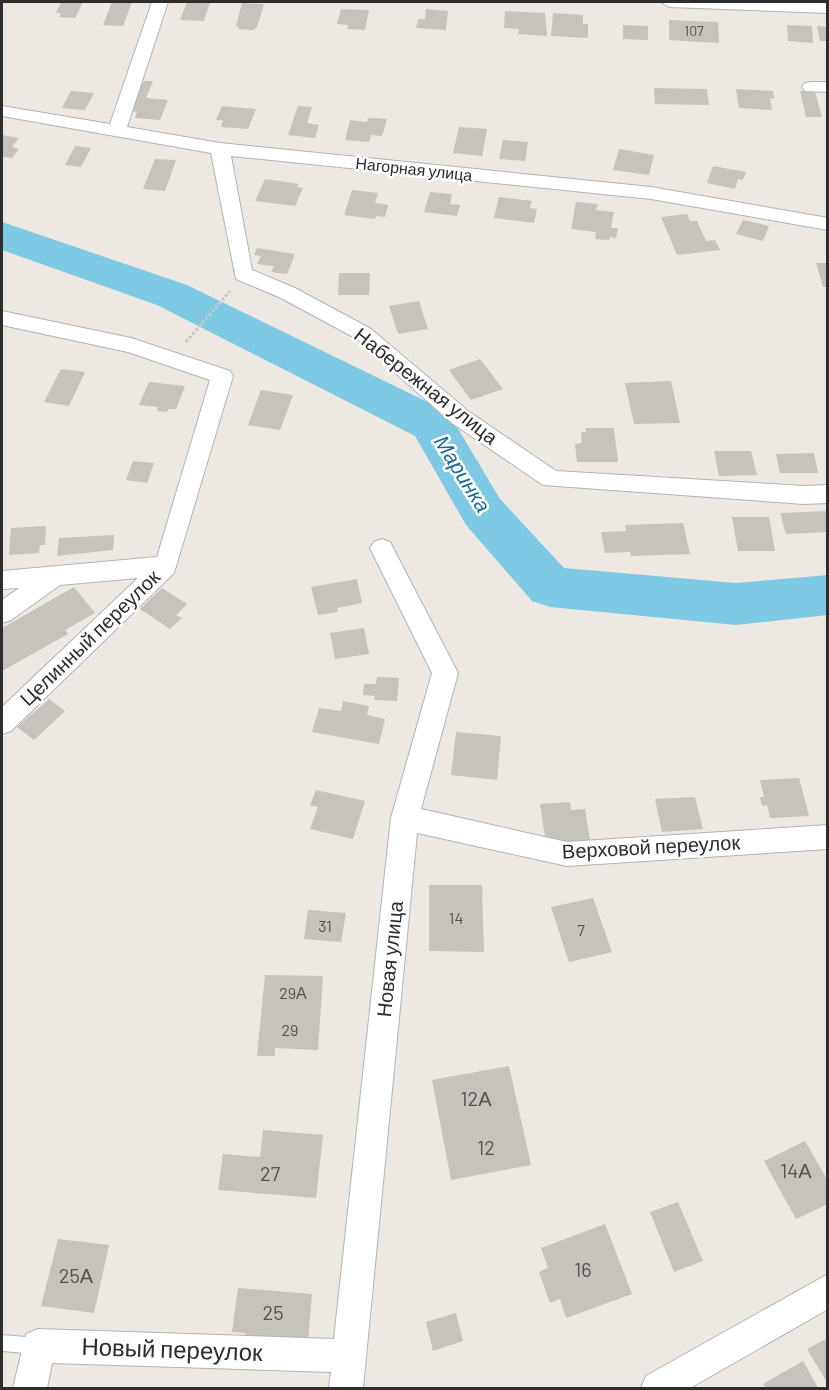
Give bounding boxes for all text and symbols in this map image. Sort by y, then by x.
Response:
house number: 107 [684,22,704,39]
street label: Нагорная улица [355,153,473,184]
street label: Набережная улица [350,322,504,449]
water label: Маринка [430,430,497,516]
street label: Целинный переулок [14,564,164,710]
street label: Верховой переулок [561,829,741,863]
street label: Новая улица [371,899,407,1018]
house number: 14 [449,908,463,927]
house number: 31 [318,916,332,935]
house number: 7 [577,920,585,939]
house number: 29А [279,983,307,1002]
house number: 29 [282,1020,298,1039]
house number: 12А [460,1086,492,1110]
house number: 12 [477,1135,495,1159]
house number: 14А [780,1158,812,1182]
house number: 27 [260,1161,281,1185]
house number: 16 [574,1257,592,1281]
house number: 25А [59,1263,94,1287]
house number: 25 [263,1300,284,1324]
street label: Новый переулок [81,1331,264,1366]

